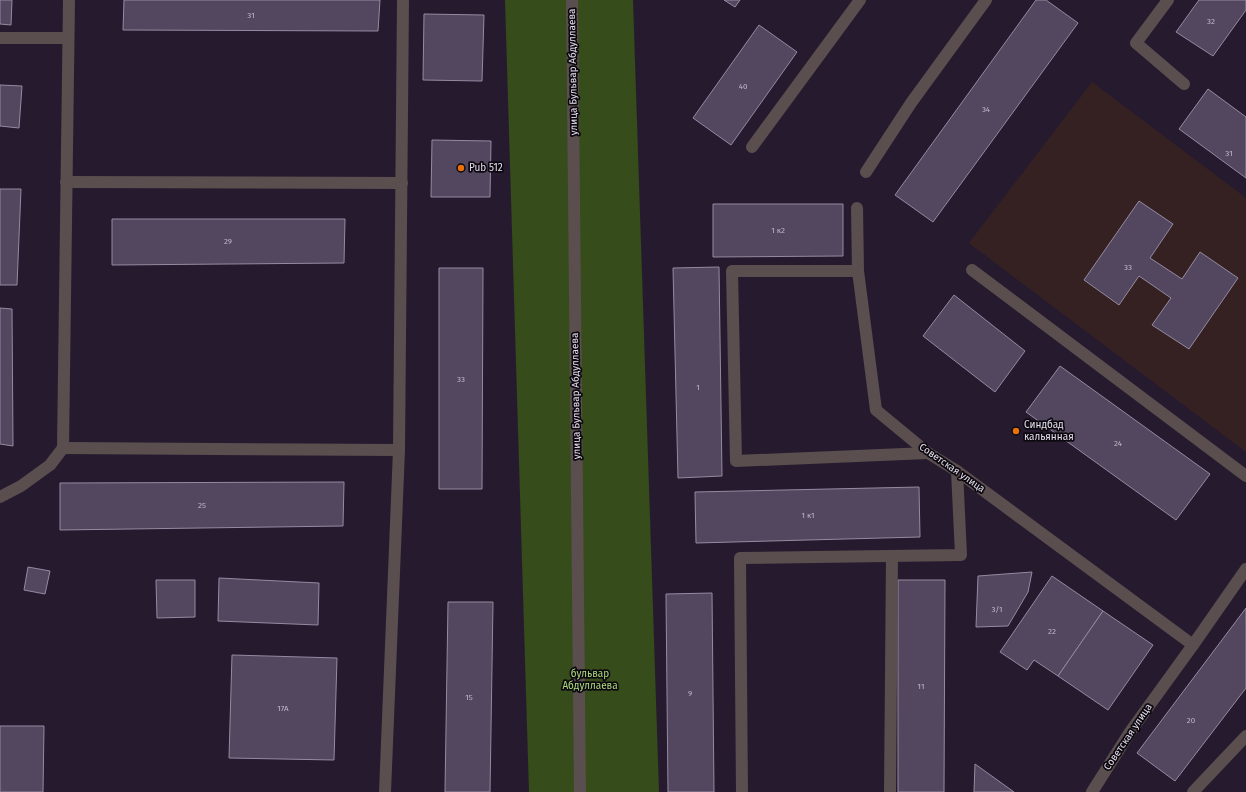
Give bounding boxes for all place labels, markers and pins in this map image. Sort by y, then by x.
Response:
place label: Pub 512 [469,162,503,174]
marker: Pub 512 [456,163,466,173]
place label: Синдбад кальянная [1024,419,1074,443]
marker: Синдбад кальянная [1011,426,1021,436]

